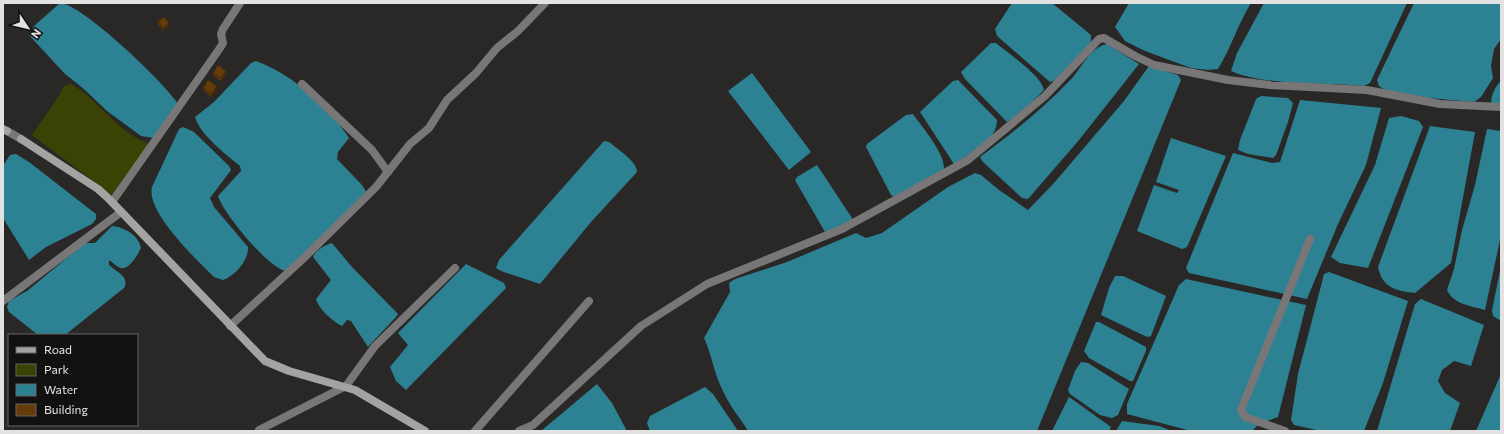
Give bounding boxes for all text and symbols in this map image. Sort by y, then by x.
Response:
north arrow [8,8,48,48]
text: N [29,27,44,41]
legend [8,334,138,426]
text: Road [44,342,72,356]
text: Park [44,362,70,376]
text: Water [44,382,78,396]
text: Building [44,402,88,416]

